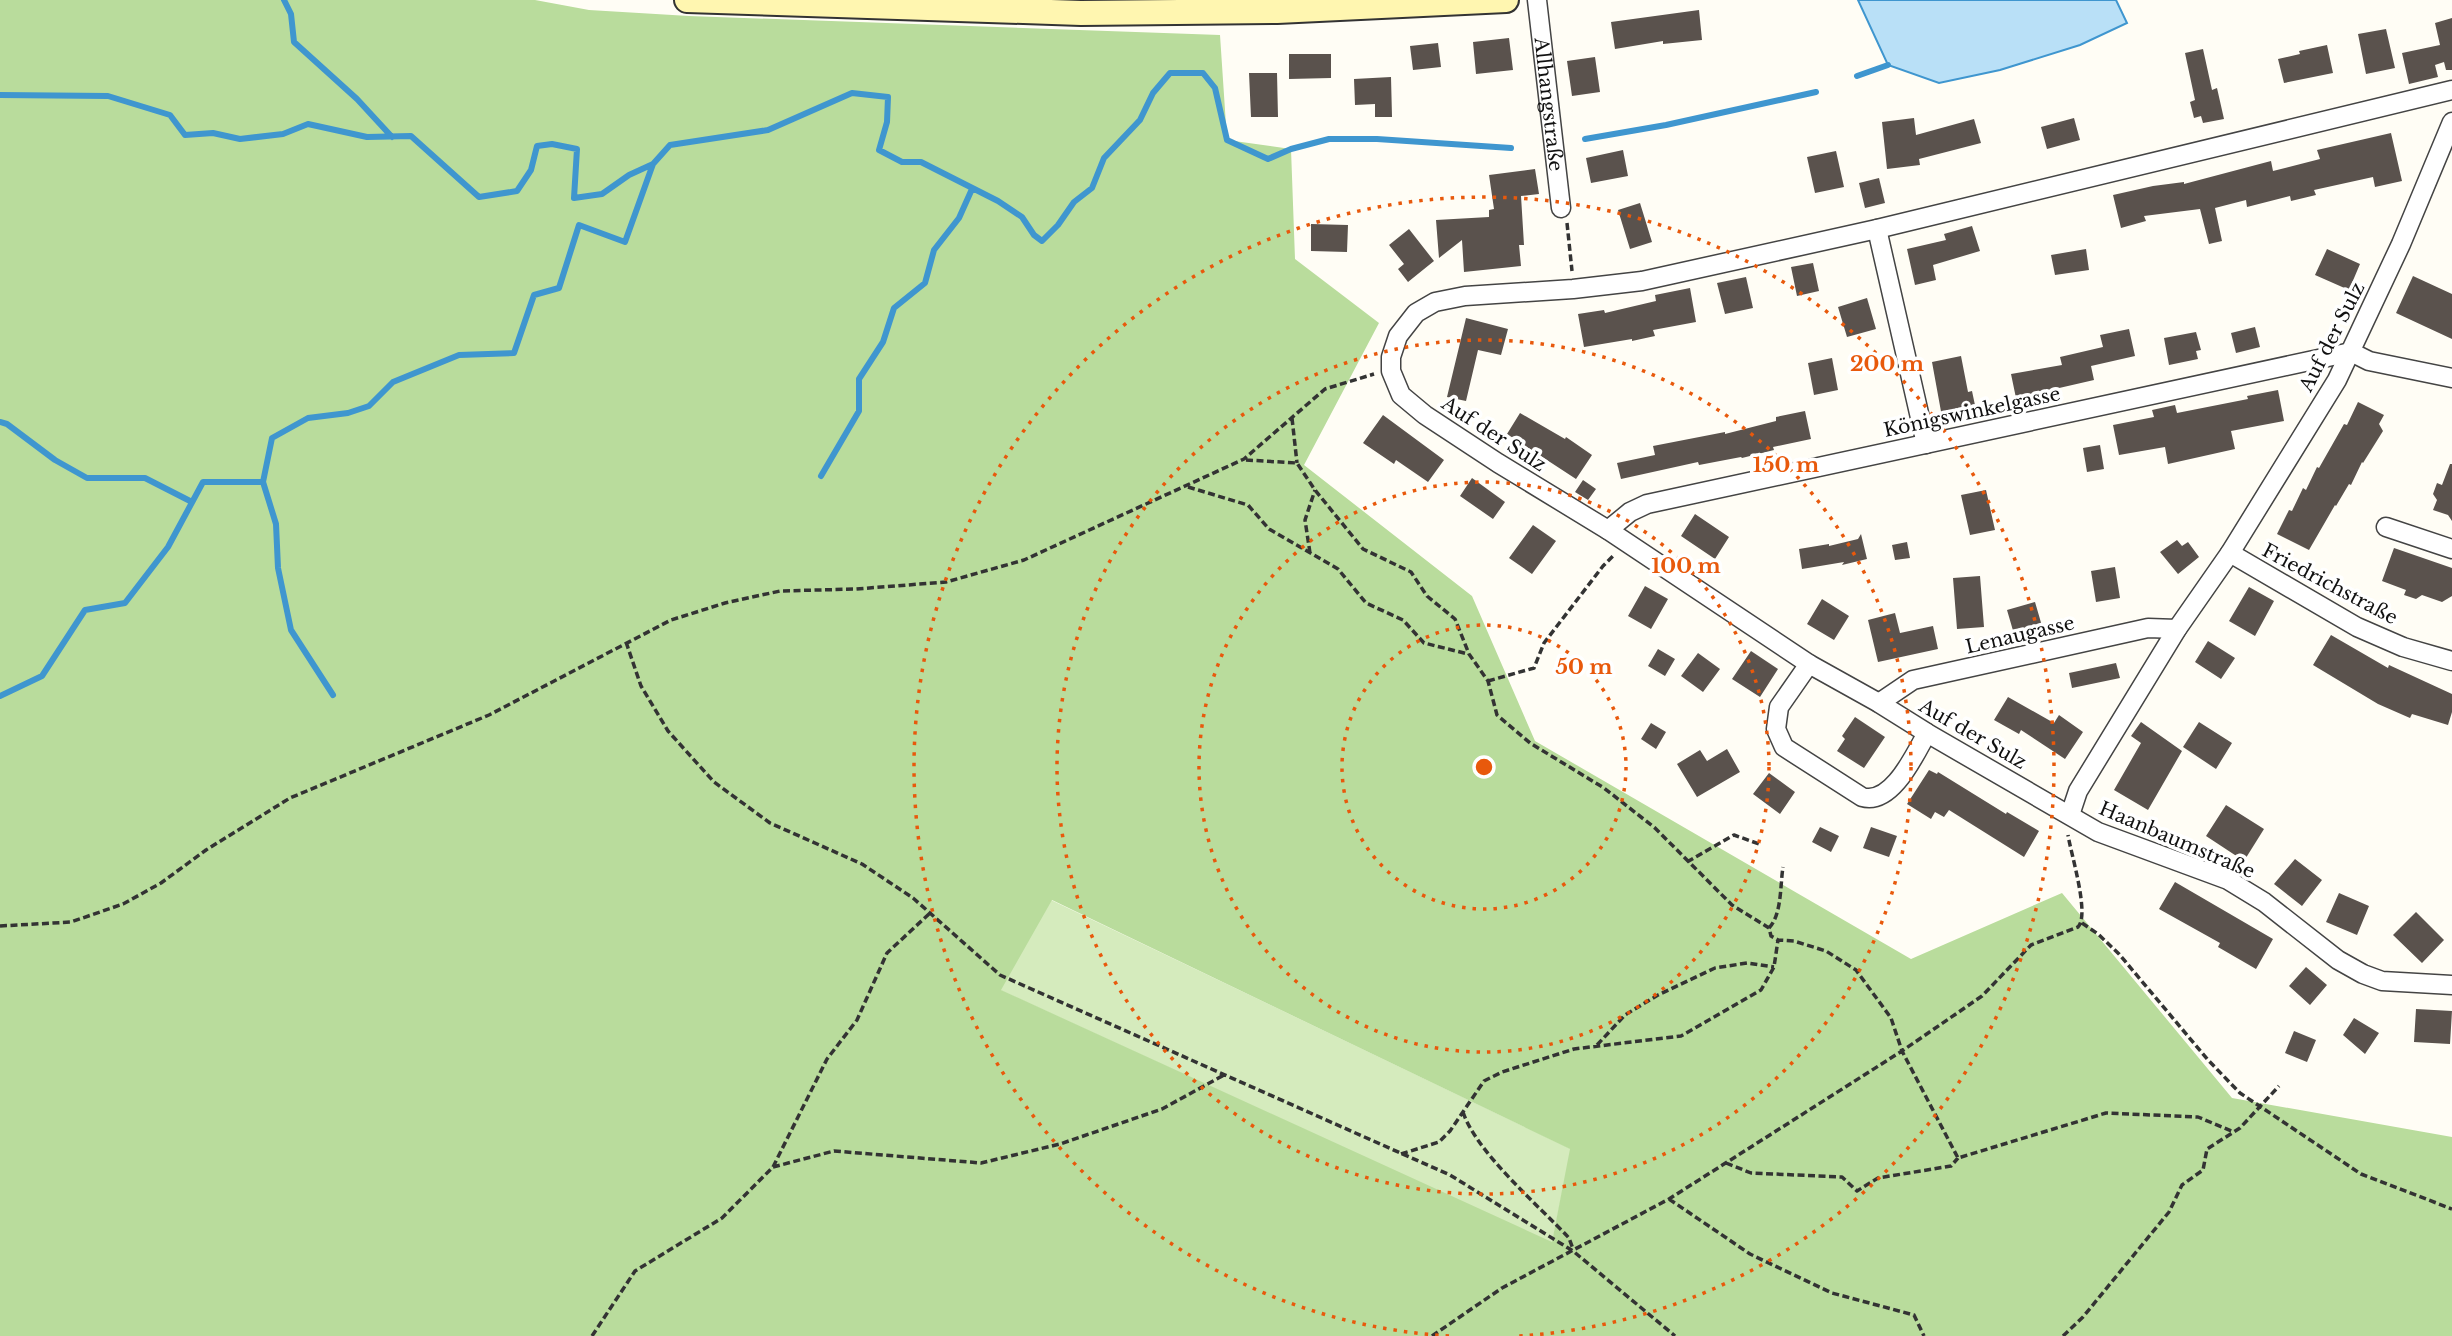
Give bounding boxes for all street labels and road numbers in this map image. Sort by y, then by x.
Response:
street label: Allhangstraße [1530,35,1568,172]
street label: Auf der Sulz [2294,278,2369,397]
street label: Königswinkelgasse [1882,382,2062,442]
street label: Auf der Sulz [1437,391,1551,476]
street label: Friedrichstraße [2258,539,2402,629]
street label: Lenaugasse [1963,611,2077,659]
street label: Auf der Sulz [1914,694,2031,774]
street label: Haanbaumstraße [2096,797,2258,883]

